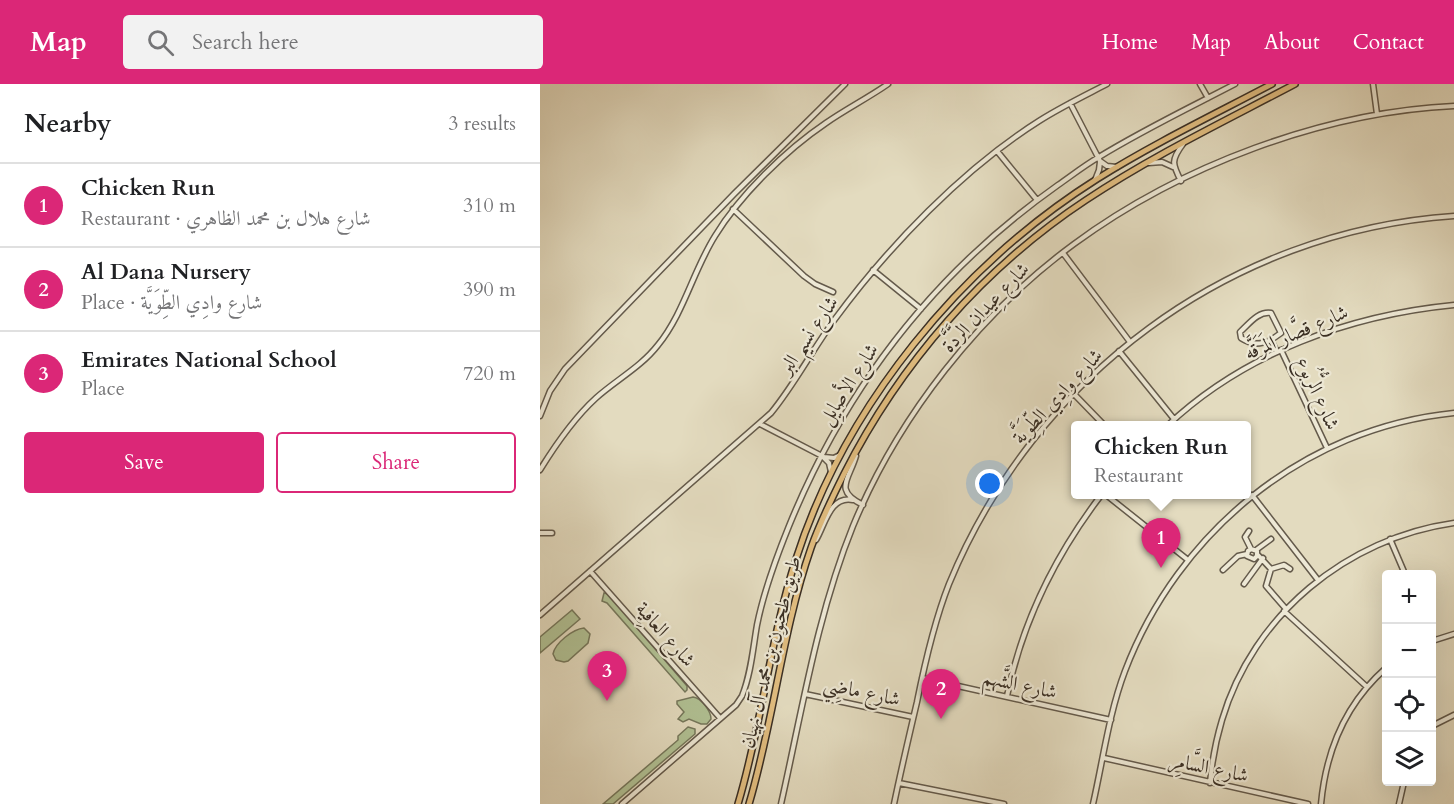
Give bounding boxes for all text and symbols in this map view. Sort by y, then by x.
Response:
search box [123,15,543,69]
text: Map [30,23,87,61]
icon: search [144,26,177,59]
text: Search here [192,27,299,57]
text: Home [1102,28,1158,57]
text: Map [1191,28,1231,57]
text: About [1264,28,1320,57]
text: Contact [1353,28,1424,57]
text: Nearby [24,106,112,141]
text: 3 results [448,110,516,137]
text: Chicken Run [81,173,215,203]
text: 1 [38,192,49,219]
text: 310 m [463,192,516,219]
text: Restaurant · شارع هلال بن محمد الظاهري [81,205,371,232]
street label: شارع عِيدان الرَّدَّة [932,253,1038,361]
text: Al Dana Nursery [81,257,251,287]
text: 2 [38,276,49,303]
text: 390 m [463,276,516,303]
text: Place · شارع وادِي الطِّوَيَّة [81,289,262,316]
street label: شارع نسيم البر [771,291,850,385]
street label: شارع قصَّار المَرَقَّه [1239,295,1354,370]
street label: شارع الأصايِل [810,337,888,433]
street label: شارع وادِي الطِّوَيَّة [1003,340,1112,453]
text: Emirates National School [81,345,337,375]
street label: شارع الرُّبُوع [1285,350,1351,436]
text: 3 [38,360,49,387]
text: 720 m [463,360,516,387]
text: Place [81,375,125,402]
popup [1071,421,1251,499]
button: Save [24,432,264,493]
button: Share [276,432,516,493]
text: Chicken Run [1094,432,1228,462]
text: Restaurant [1094,462,1183,489]
your location [975,469,1004,498]
pin: 1 [1142,518,1180,568]
street label: طريق طحنون بن محمد آل نهيان [734,553,807,751]
map controls [1382,570,1436,786]
button: + [1382,570,1436,624]
street label: شارع العافِية [627,596,701,675]
button: − [1382,624,1436,678]
pin: 3 [588,652,626,701]
street label: شارع الشَّهم [979,660,1060,710]
street label: شارع ماضِي [820,670,903,718]
pin: 2 [922,670,960,719]
button: locate [1382,678,1436,732]
button: layers [1382,732,1436,786]
street label: شارع السَّامِر [1166,742,1252,793]

